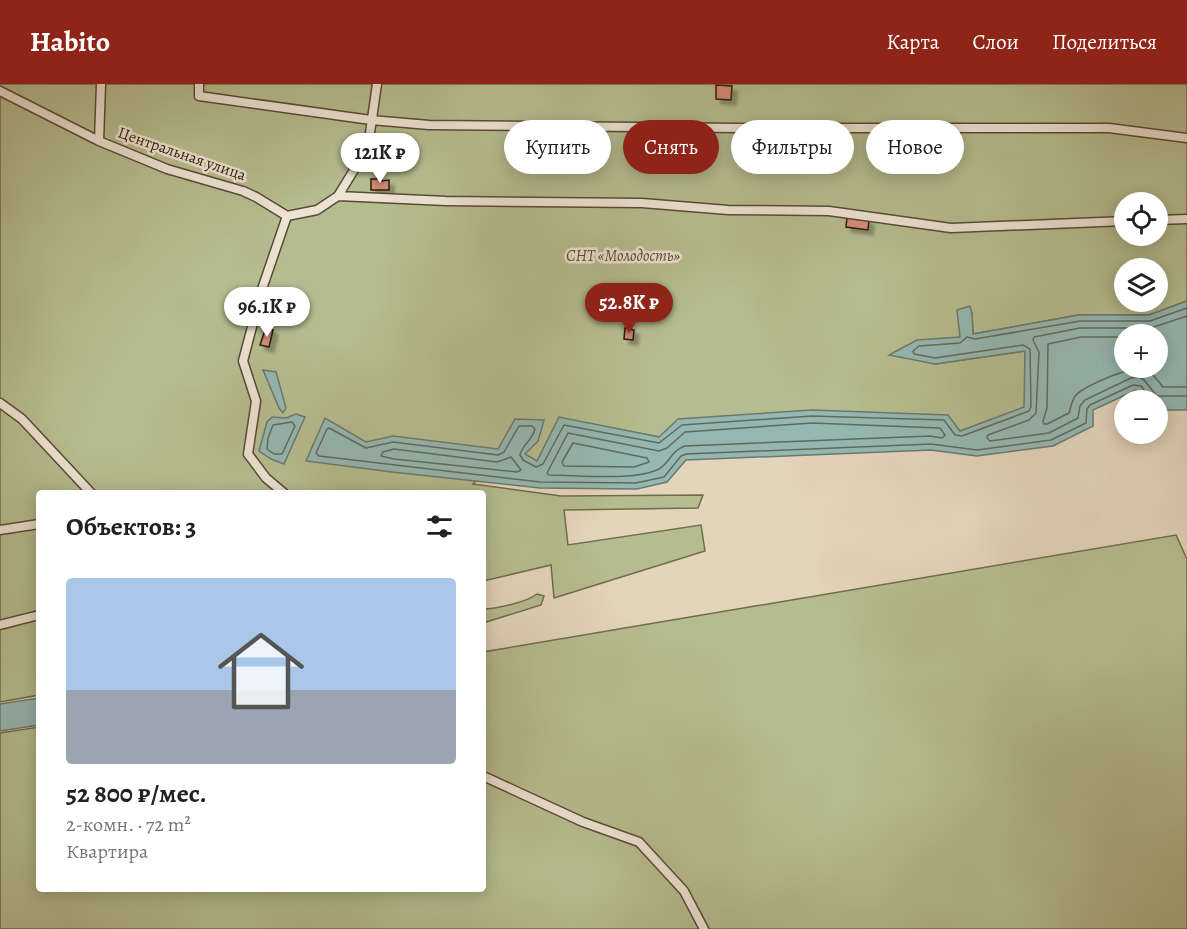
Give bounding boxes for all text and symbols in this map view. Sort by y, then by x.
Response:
text: Habito [30,23,110,61]
text: Карта [886,28,939,56]
text: Слои [972,28,1019,56]
text: Поделиться [1052,28,1157,56]
chip: Купить [504,120,611,174]
chip: Снять [623,120,719,174]
chip: Фильтры [731,120,854,174]
chip: Новое [866,120,964,174]
street label: Центральная улица [115,122,250,186]
pin: 121K ₽ [331,133,429,184]
text: 121K ₽ [355,139,405,166]
map controls [1114,192,1168,444]
button: locate [1114,192,1168,246]
park label: СНТ «Молодость» [566,245,680,267]
button: layers [1114,258,1168,312]
pin: 52.8K ₽ [574,283,684,334]
pin: 96.1K ₽ [212,287,322,338]
text: 52.8K ₽ [599,289,659,316]
text: 96.1K ₽ [238,293,296,320]
button: + [1114,324,1168,378]
button: − [1114,390,1168,444]
text: Объектов: 3 [66,509,196,544]
icon: filters [423,510,456,543]
icon: home [207,617,315,725]
text: 52 800 ₽/мес. [66,776,207,811]
text: 2-комн. · 72 m² [66,811,191,838]
text: Квартира [66,838,148,865]

